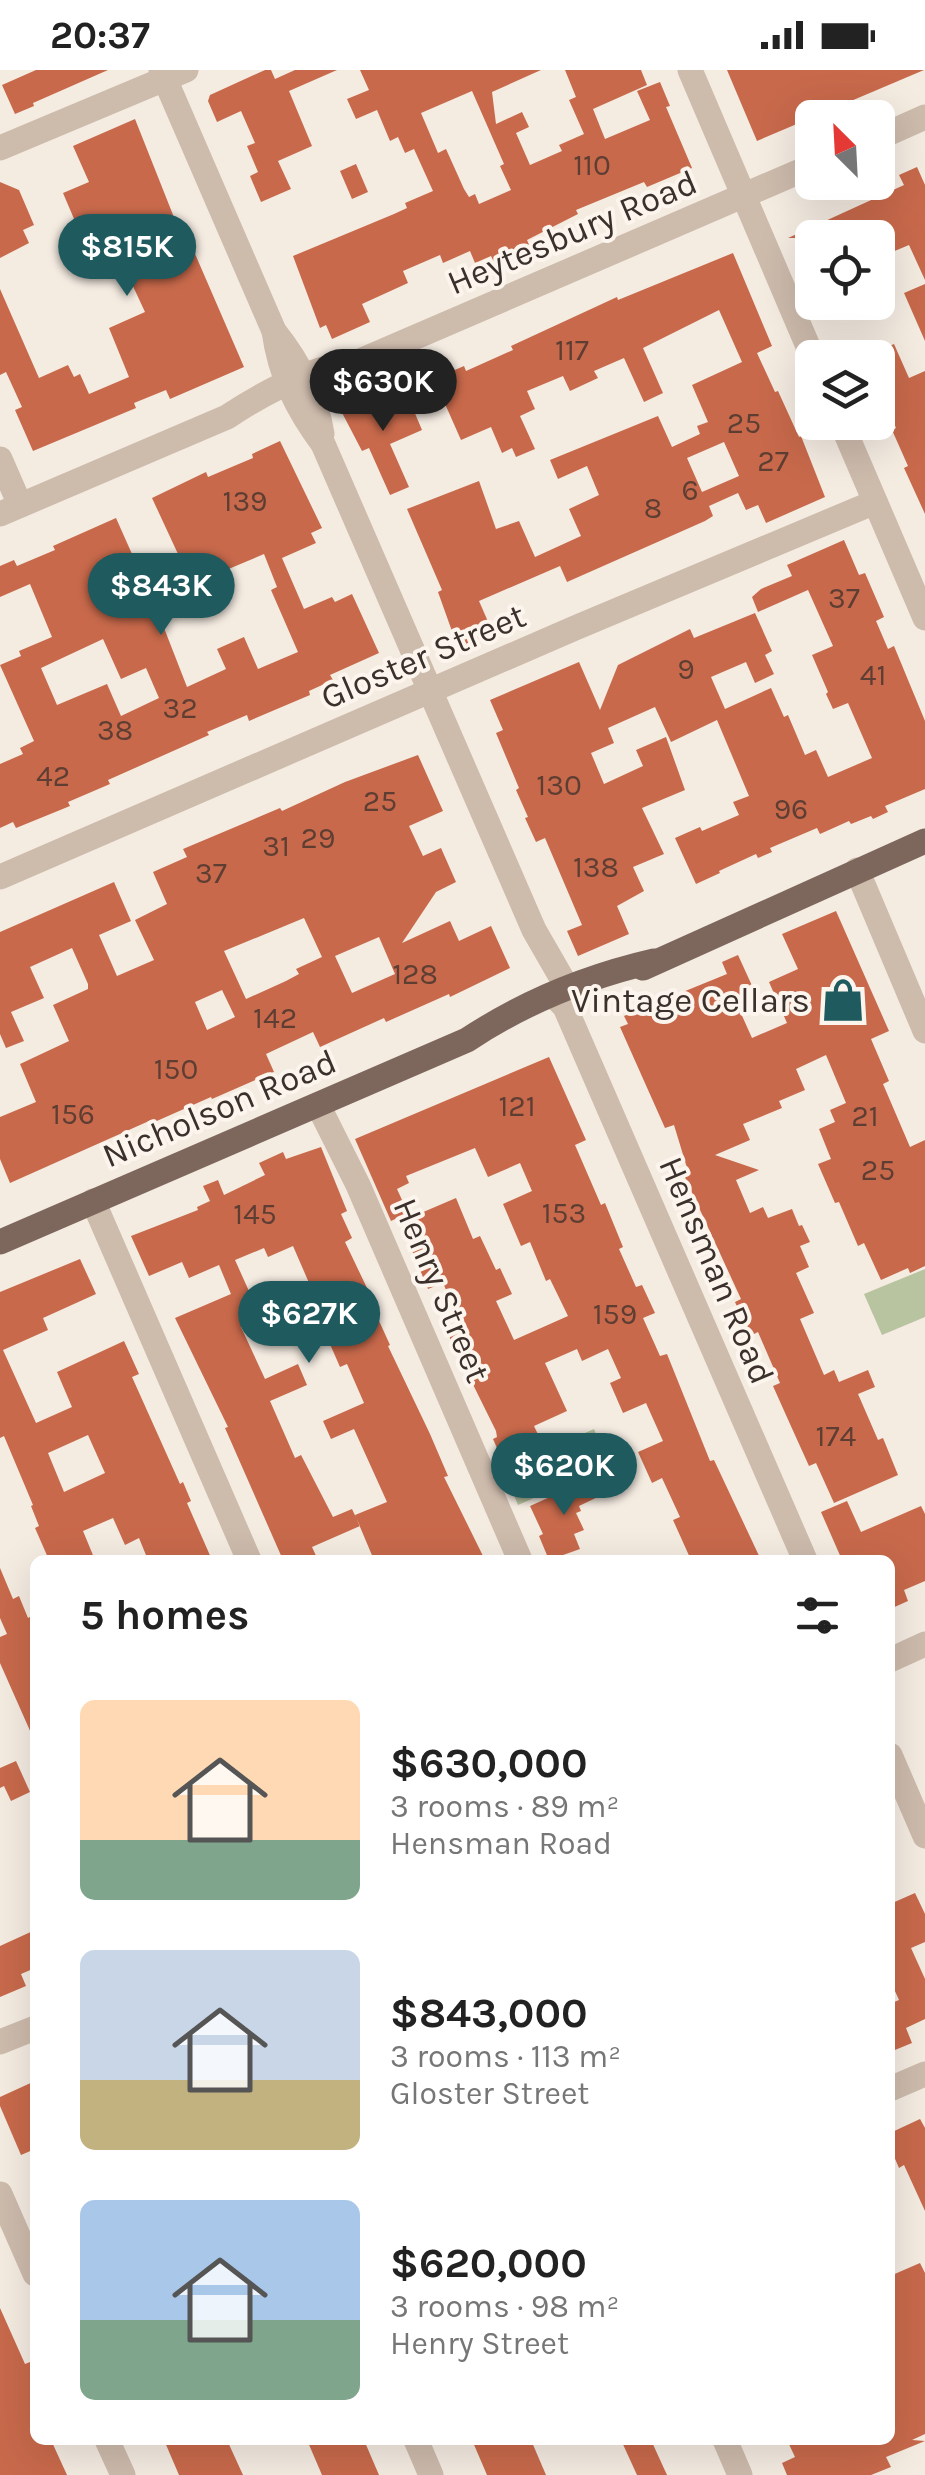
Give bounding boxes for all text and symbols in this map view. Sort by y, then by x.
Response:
text: 20:37 [50,13,150,58]
north arrow [795,100,895,200]
map controls [795,100,895,440]
house number: 110 [573,147,611,183]
street label: Heytesbury Road [441,161,703,303]
pin: $815K [57,214,197,299]
button: locate [795,220,895,320]
text: $815K [80,228,174,265]
house number: 117 [555,332,589,368]
button: layers [795,340,895,440]
pin: $630K [313,349,453,434]
text: $630K [332,363,434,400]
house number: 25 [727,405,761,441]
house number: 27 [757,443,789,479]
house number: 6 [681,472,699,508]
house number: 139 [222,483,268,519]
house number: 8 [644,490,662,526]
pin: $843K [91,553,231,638]
text: $843K [110,567,212,604]
house number: 37 [828,580,860,616]
street label: Gloster Street [315,595,532,718]
house number: 9 [677,651,695,687]
house number: 41 [860,657,886,693]
house number: 32 [162,690,198,726]
house number: 38 [97,712,133,748]
house number: 42 [36,758,70,794]
house number: 130 [536,767,582,803]
house number: 25 [363,783,397,819]
house number: 96 [774,791,808,827]
house number: 29 [301,820,335,856]
house number: 31 [262,828,290,864]
house number: 138 [573,849,619,885]
house number: 37 [195,855,227,891]
house number: 128 [392,956,438,992]
shop icon: Vintage Cellars [819,976,867,1024]
place label: Vintage Cellars [571,980,810,1021]
house number: 142 [253,1000,297,1036]
street label: Nicholson Road [96,1041,342,1176]
house number: 150 [154,1051,198,1087]
house number: 121 [498,1088,536,1124]
house number: 156 [51,1096,95,1132]
house number: 21 [851,1098,879,1134]
street label: Hensman Road [650,1150,783,1390]
house number: 25 [861,1152,895,1188]
street label: Henry Street [384,1192,499,1388]
house number: 153 [542,1195,586,1231]
house number: 145 [233,1196,277,1232]
pin: $627K [239,1281,379,1366]
text: $627K [260,1295,358,1332]
house number: 159 [593,1296,637,1332]
house number: 174 [816,1418,857,1454]
pin: $620K [494,1433,634,1518]
text: $620K [513,1447,615,1484]
icon: filters [790,1588,845,1643]
text: 5 homes [80,1590,249,1640]
text: $630,000 [390,1738,587,1788]
icon: home [160,1740,280,1860]
text: 3 rooms · 89 m² [390,1788,619,1825]
text: Hensman Road [390,1825,612,1862]
text: $843,000 [390,1988,588,2038]
icon: home [160,1990,280,2110]
text: 3 rooms · 113 m² [390,2038,621,2075]
text: Gloster Street [390,2075,589,2112]
text: $620,000 [390,2238,587,2288]
icon: home [160,2240,280,2360]
text: 3 rooms · 98 m² [390,2288,619,2325]
text: Henry Street [390,2325,569,2362]

